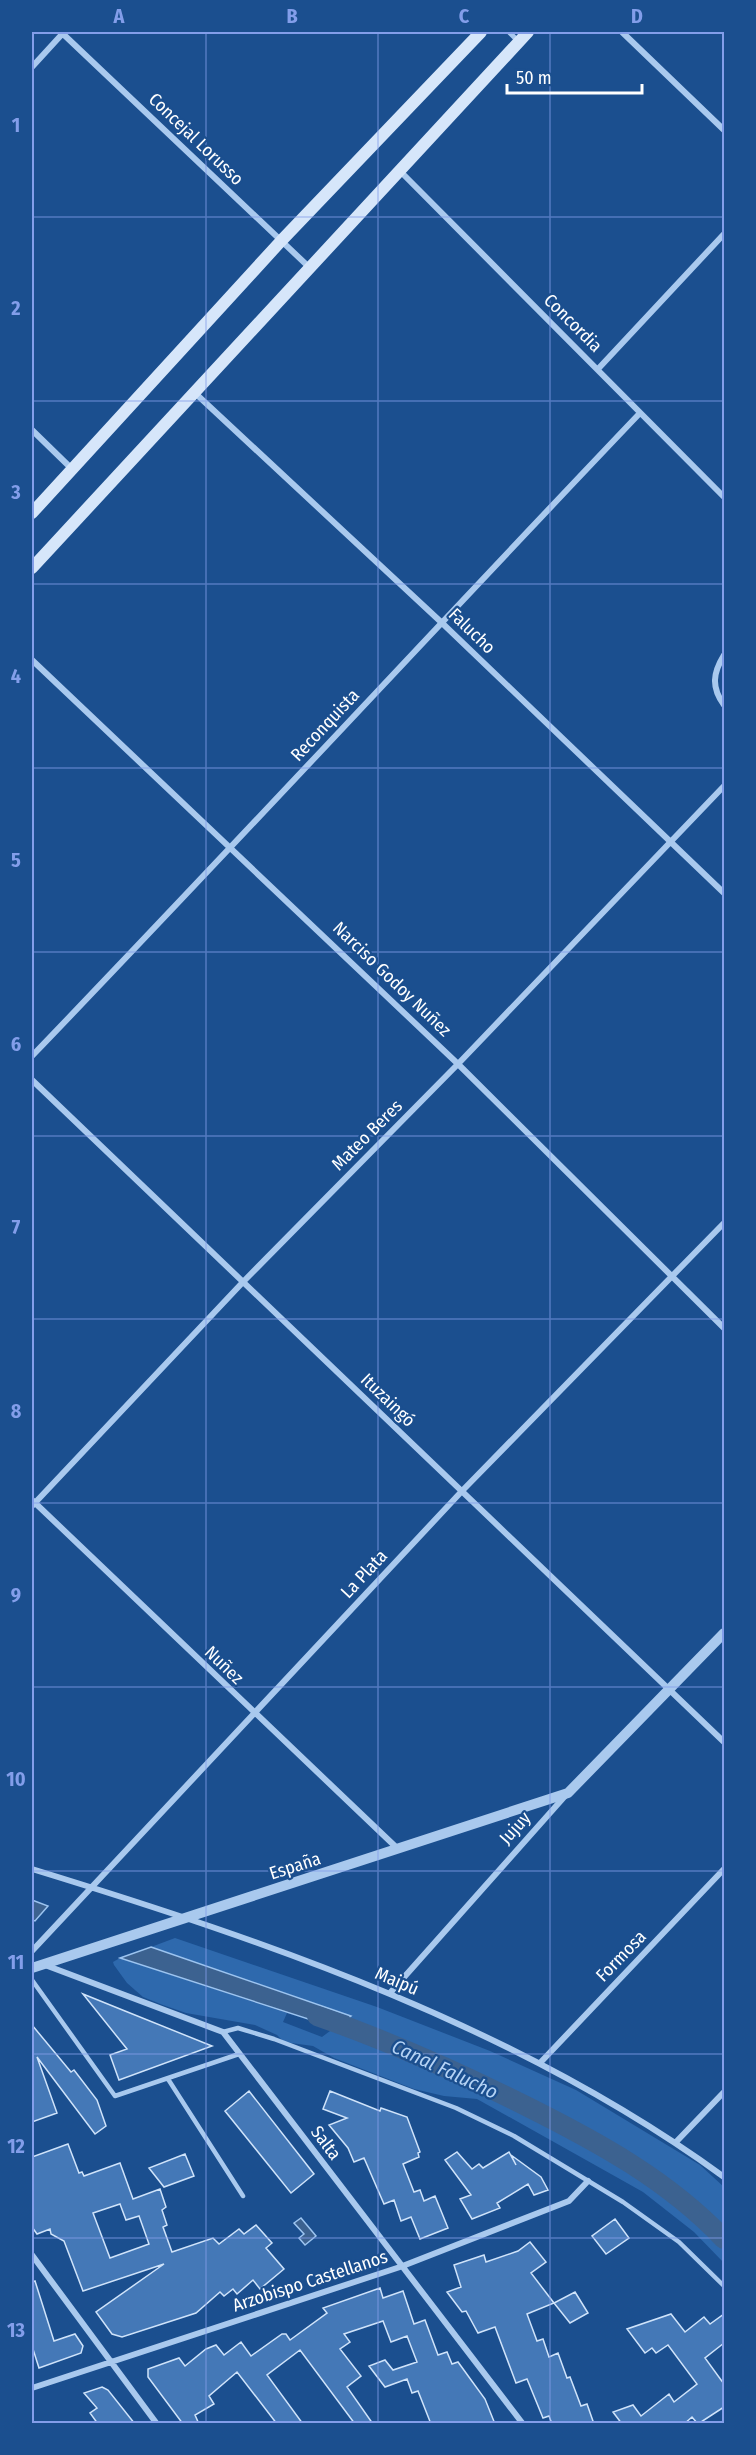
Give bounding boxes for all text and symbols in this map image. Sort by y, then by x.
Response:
text: A [113,4,126,28]
text: B [286,4,298,28]
text: C [459,4,470,28]
text: D [631,4,643,28]
scale bar [507,57,642,95]
text: 50 m [516,67,552,89]
street label: Concejal Lorusso [144,88,248,190]
text: 1 [12,113,20,137]
street label: Concordia [539,289,607,357]
text: 2 [10,296,21,320]
text: 3 [10,480,21,504]
street label: Falucho [444,604,500,658]
text: 4 [11,664,21,688]
street label: Reconquista [286,684,364,766]
text: 5 [11,848,21,872]
street label: Narciso Godoy Nuñez [328,917,456,1041]
text: 6 [11,1032,21,1056]
street label: Mateo Beres [327,1095,407,1175]
text: 7 [12,1215,21,1239]
street label: Ituzaingó [356,1369,420,1431]
text: 8 [11,1399,22,1423]
street label: La Plata [336,1545,392,1603]
text: 9 [11,1583,21,1607]
street label: Nuñez [200,1641,248,1689]
text: 10 [6,1767,26,1791]
street label: Jujuy [495,1807,535,1849]
street label: España [267,1847,324,1885]
street label: Formosa [591,1926,651,1986]
text: 11 [8,1950,24,1974]
street label: Maipú [372,1962,422,2000]
water label: Canal Falucho [388,2034,502,2104]
street label: Salta [306,2122,346,2164]
text: 12 [7,2134,25,2158]
street label: Arzobispo Castellanos [230,2245,391,2316]
text: 13 [7,2318,25,2342]

